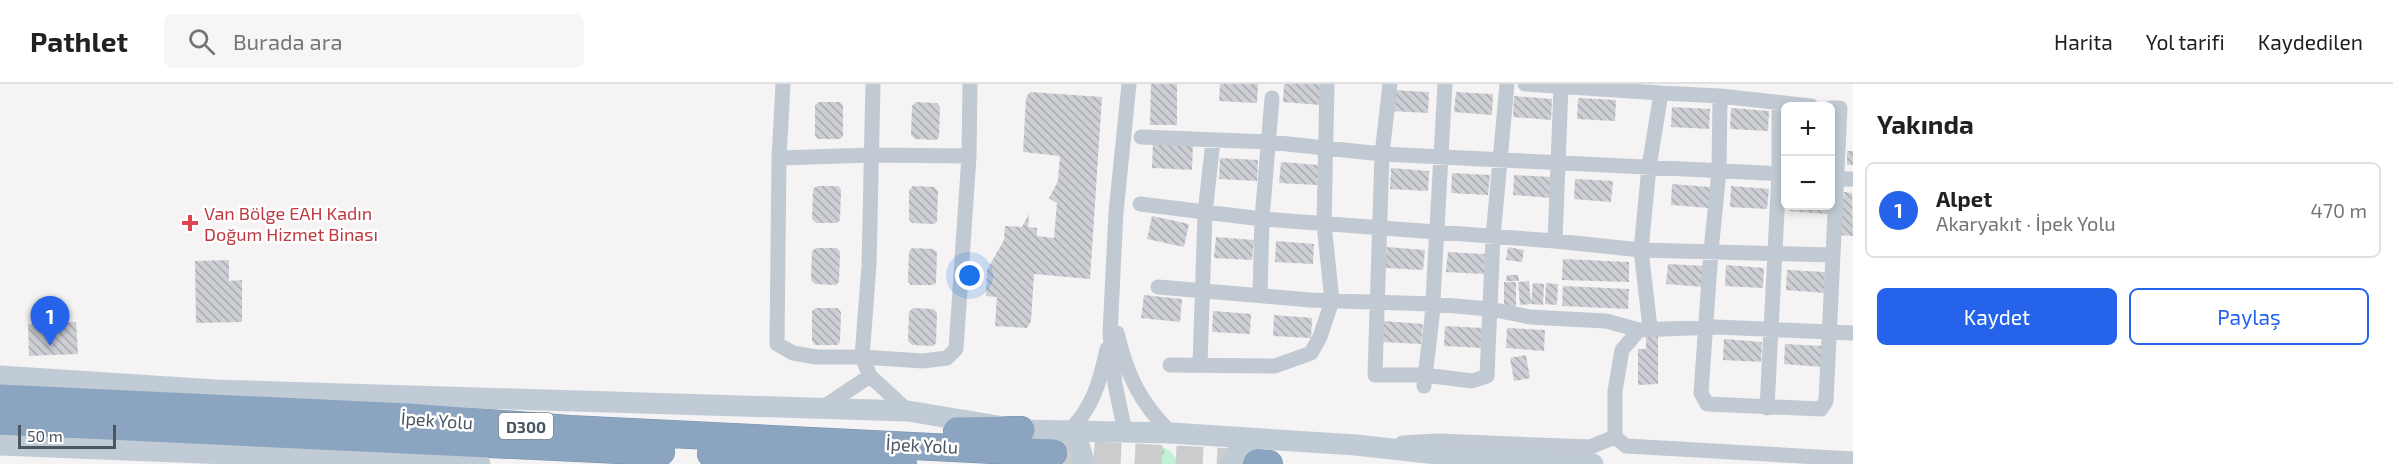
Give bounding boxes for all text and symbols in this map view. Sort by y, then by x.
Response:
search box [164,14,584,68]
text: Pathlet [30,24,128,58]
icon: search [185,25,218,58]
text: Burada ara [233,28,343,54]
text: Harita [2054,29,2113,54]
text: Yol tarifi [2146,29,2225,54]
text: Kaydedilen [2258,29,2363,54]
map controls [1781,102,1835,210]
button: + [1781,102,1835,156]
text: Yakında [1877,108,1974,139]
button: − [1781,156,1835,210]
text: Alpet [1936,185,1992,211]
text: 1 [1894,198,1903,222]
text: 470 m [2310,198,2367,222]
place label: Van Bölge EAH Kadın Doğum Hizmet Binası [204,202,378,245]
text: Akaryakıt · İpek Yolu [1936,211,2116,235]
marker: Van Bölge EAH Kadın Doğum Hizmet Binası [181,214,199,232]
your location [955,261,984,290]
button: Kaydet [1877,288,2117,345]
button: Paylaş [2129,288,2369,345]
pin: 1 [31,296,70,346]
street label: İpek Yolu [400,407,474,433]
road number: D300 [499,413,553,439]
scale bar [18,422,116,450]
text: 50 m [27,426,63,445]
street label: İpek Yolu [885,432,959,458]

